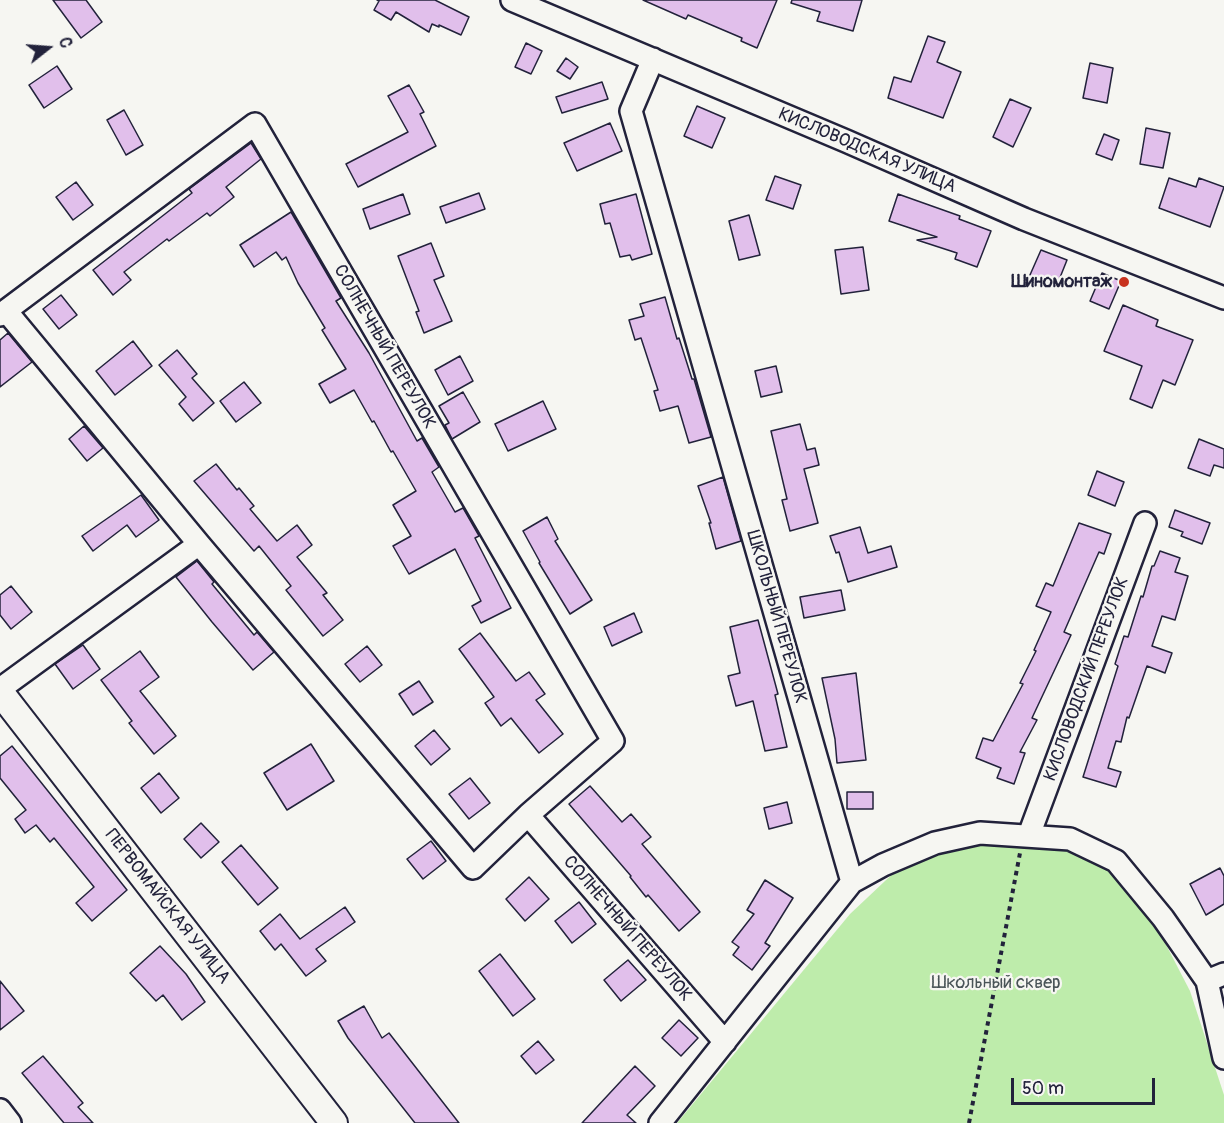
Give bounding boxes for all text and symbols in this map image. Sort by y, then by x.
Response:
north arrow [18,18,78,78]
text: С [54,35,76,50]
street label: КИСЛОВОДСКАЯ УЛИЦА [775,104,959,198]
street label: СОЛНЕЧНЫЙ ПЕРЕУЛОК [328,261,440,433]
place label: Шиномонтаж [1011,271,1112,293]
marker: Шиномонтаж [1117,275,1131,289]
street label: ШКОЛЬНЫЙ ПЕРЕУЛОК [741,528,811,706]
street label: КИСЛОВОДСКИЙ ПЕРЕУЛОК [1040,574,1134,784]
street label: ПЕРВОМАЙСКАЯ УЛИЦА [100,825,234,989]
street label: СОЛНЕЧНЫЙ ПЕРЕУЛОК [558,852,696,1006]
park label: Школьный сквер [931,972,1061,994]
scale bar [1014,1066,1158,1104]
text: 50 m [1022,1077,1064,1100]

